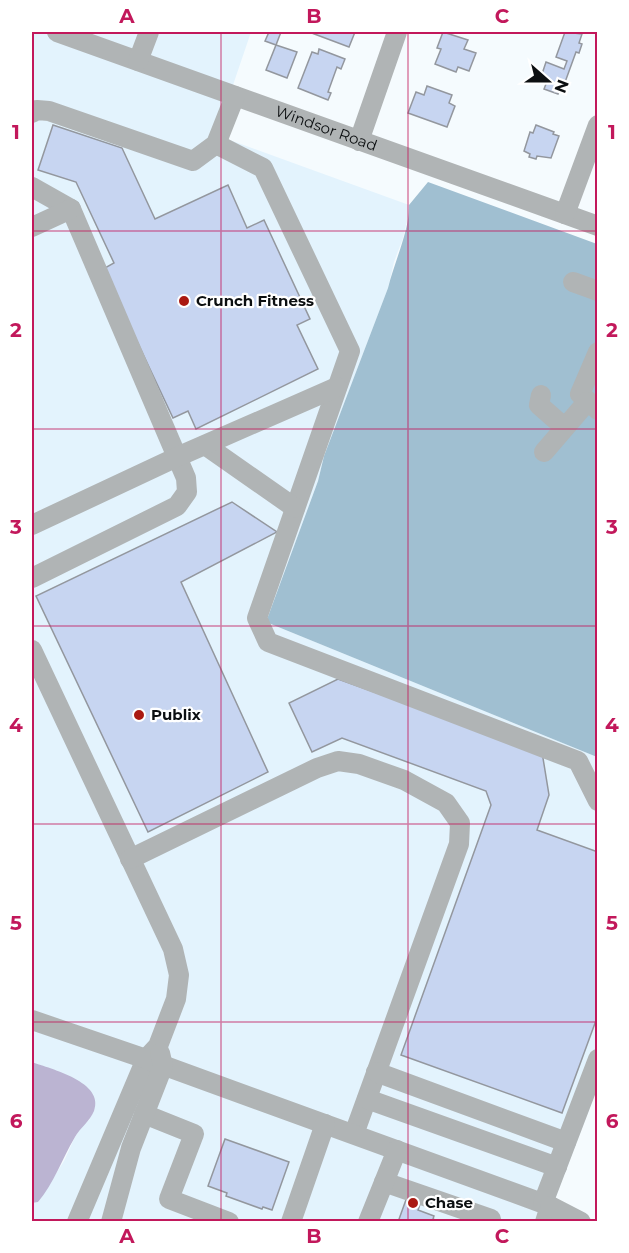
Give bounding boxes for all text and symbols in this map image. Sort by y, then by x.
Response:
text: A [118,4,135,28]
text: B [306,4,322,28]
text: C [495,4,510,28]
north arrow [518,51,578,111]
text: N [550,77,573,96]
street label: Windsor Road [273,101,380,155]
text: 1 [12,120,20,144]
text: 1 [608,120,616,144]
place label: Crunch Fitness [196,291,314,310]
marker: Crunch Fitness [177,294,191,308]
text: 2 [10,318,22,342]
text: 2 [606,318,618,342]
text: 3 [9,515,22,539]
text: 3 [605,515,618,539]
place label: Publix [151,705,201,724]
marker: Publix [132,708,146,722]
text: 4 [9,713,23,737]
text: 4 [605,713,619,737]
text: 5 [10,911,22,935]
text: 5 [606,911,618,935]
text: 6 [10,1109,23,1133]
text: 6 [606,1109,619,1133]
place label: Chase [425,1193,473,1212]
marker: Chase [406,1196,420,1210]
text: A [118,1224,135,1248]
text: B [306,1224,322,1248]
text: C [495,1224,510,1248]

